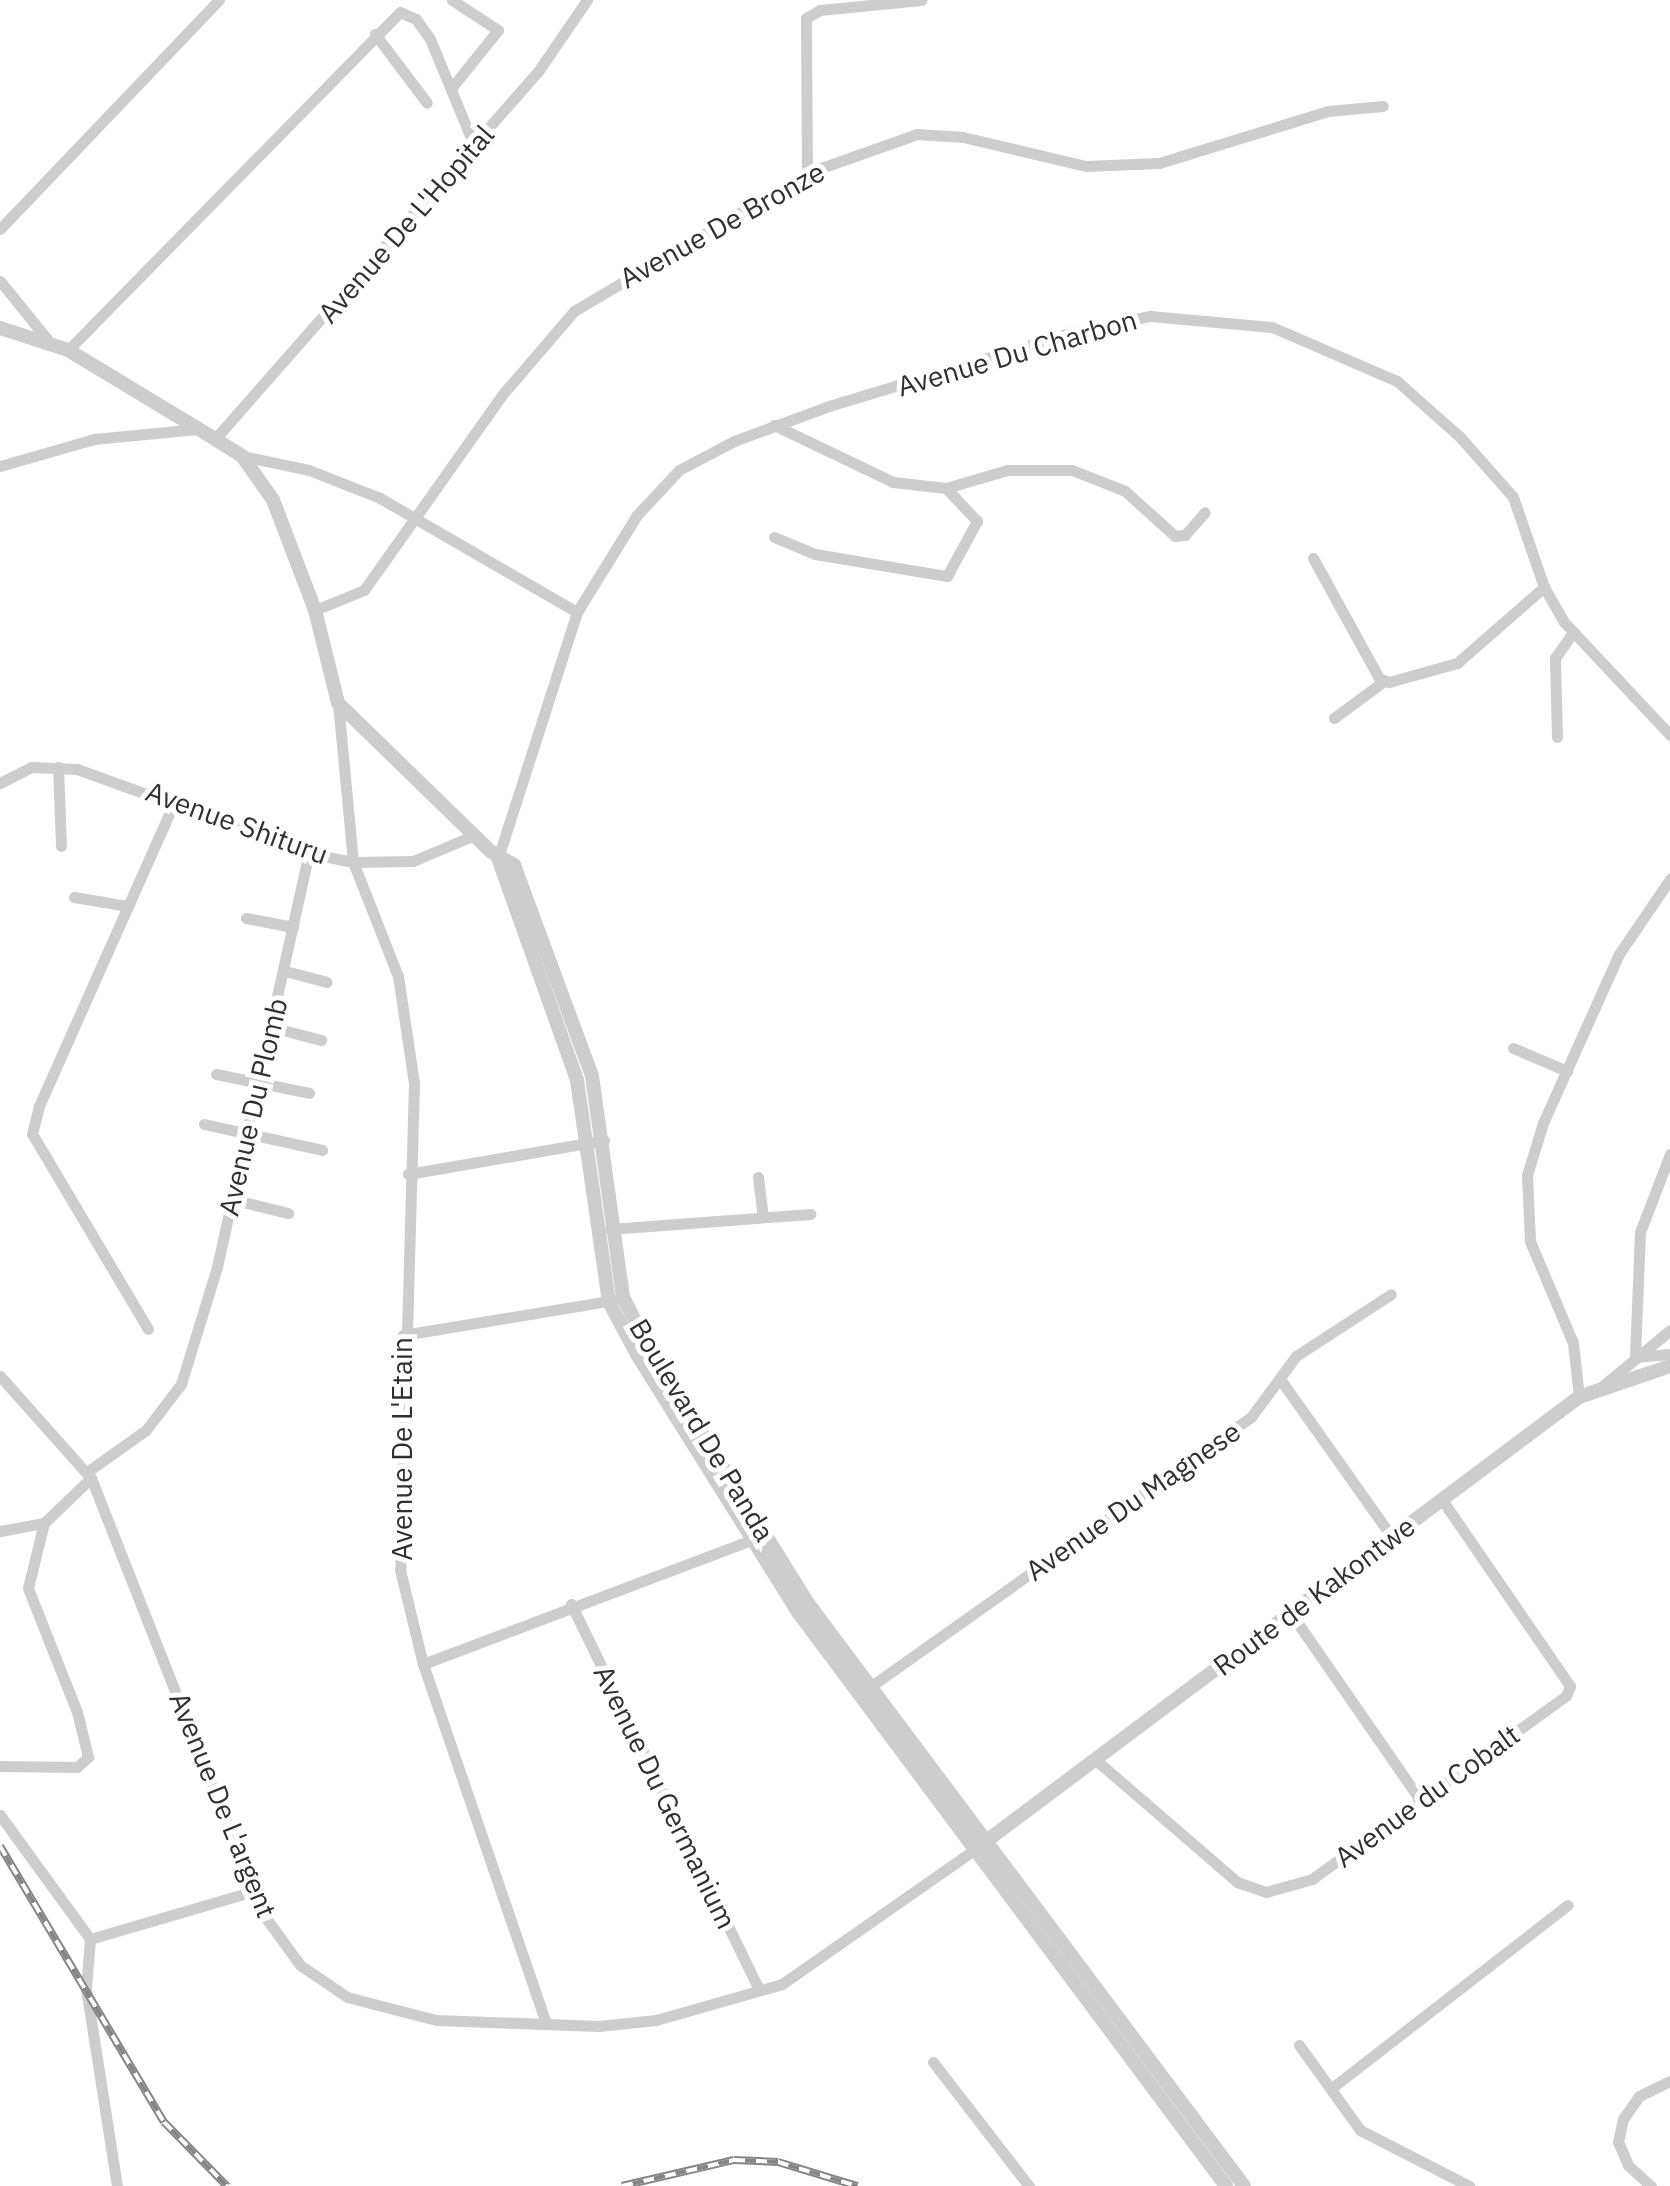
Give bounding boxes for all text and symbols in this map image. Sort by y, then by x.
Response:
street label: Avenue De L'Hopital [311,118,501,330]
street label: Avenue De Bronze [614,155,830,295]
street label: Avenue Du Charbon [893,303,1141,403]
street label: Avenue Shituru [141,775,333,871]
street label: Avenue Du Plomb [212,995,294,1219]
street label: Boulevard De Panda [622,1313,782,1547]
street label: Avenue De L'Etain [385,1337,419,1561]
street label: Avenue Du Magnese [1019,1414,1247,1588]
street label: Route de Kakontwe [1207,1509,1421,1683]
street label: Avenue Du Germanium [587,1660,743,1934]
street label: Avenue De L'argent [162,1687,284,1923]
street label: Avenue du Cobalt [1328,1718,1526,1874]

